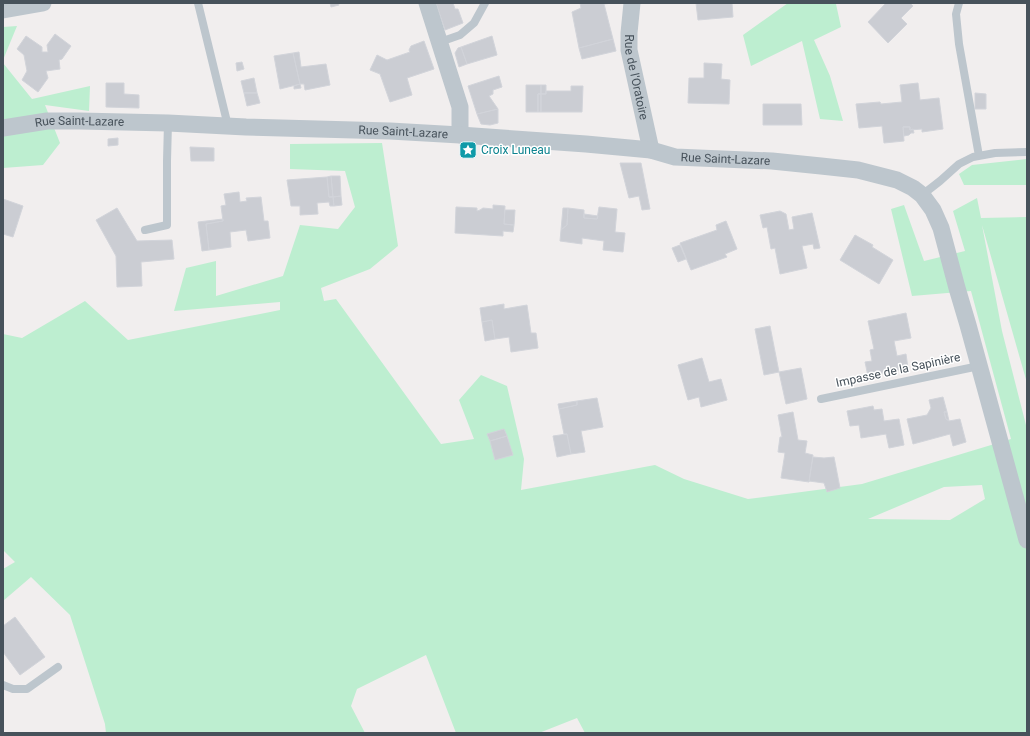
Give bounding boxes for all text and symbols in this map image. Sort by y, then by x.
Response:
street label: Rue de l'Oratoire [622,34,651,121]
street label: Rue Saint-Lazare [34,114,124,130]
street label: Rue Saint-Lazare [358,123,448,141]
place icon: Croix Luneau [458,140,478,160]
place label: Croix Luneau [481,143,550,157]
street label: Rue Saint-Lazare [680,150,771,168]
street label: Impasse de la Sapinière [835,350,961,390]

